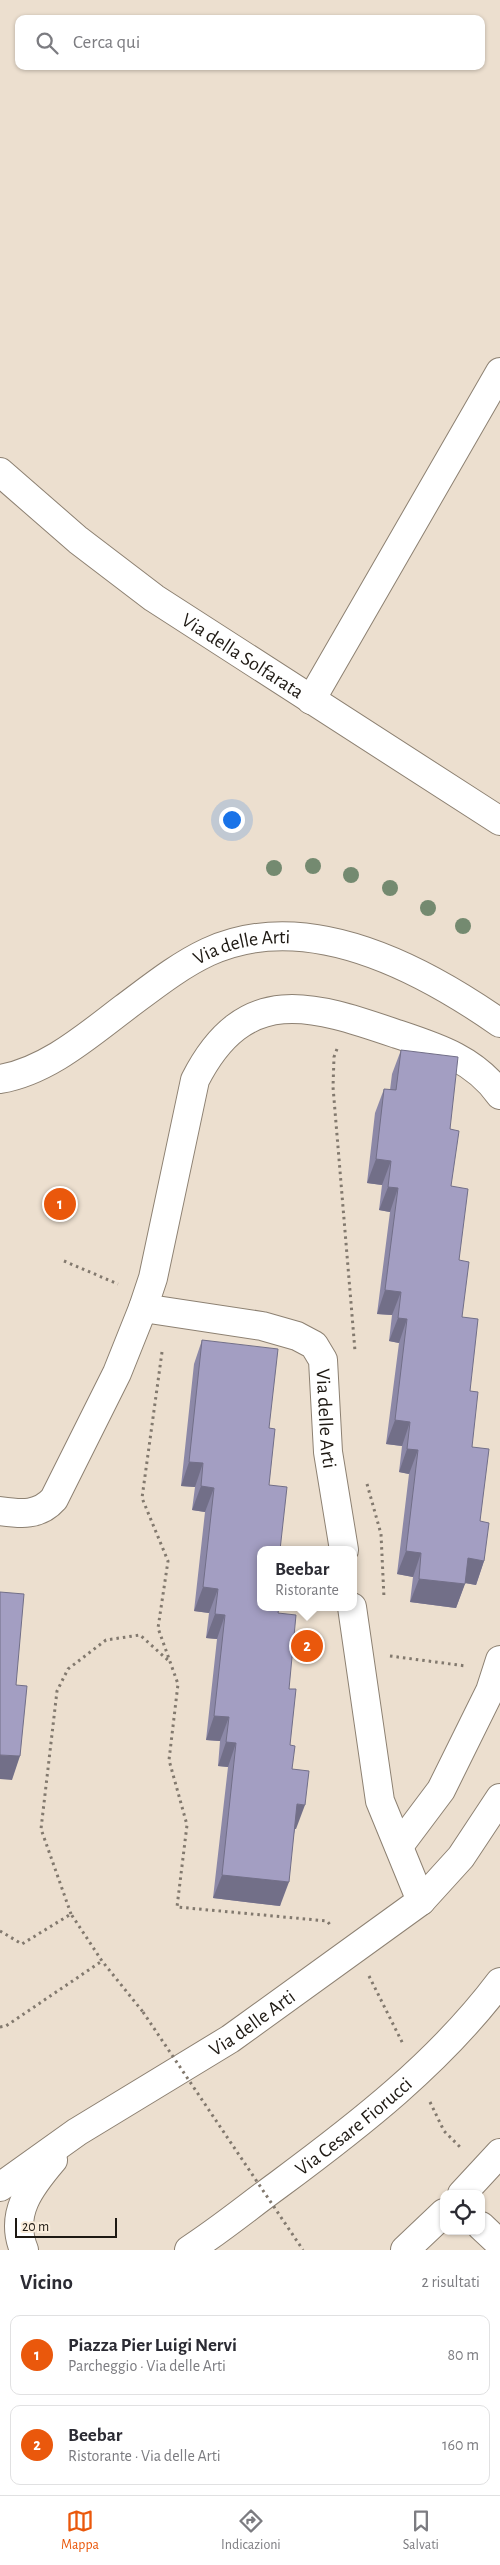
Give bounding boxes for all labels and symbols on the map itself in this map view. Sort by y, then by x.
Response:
street label: Via della Solfarata [178,610,307,703]
your location [219,807,245,833]
street label: Via delle Arti [190,927,290,969]
pin: 1 [44,1185,76,1223]
street label: Via delle Arti [312,1368,340,1470]
pin: 2 [291,1627,323,1665]
street label: Via delle Arti [206,1986,299,2060]
street label: Via Cesare Fiorucci [292,2074,416,2179]
scale bar [15,2215,118,2238]

